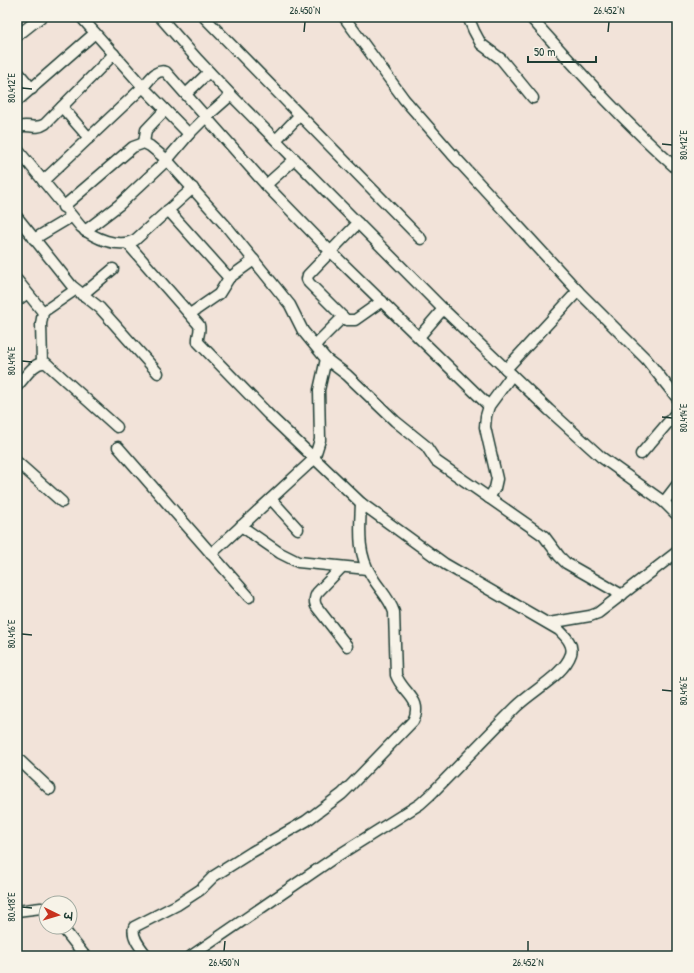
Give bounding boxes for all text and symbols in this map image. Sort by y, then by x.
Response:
text: 26.450°N [290,4,320,17]
text: 26.452°N [593,4,625,17]
scale bar [528,38,596,64]
text: 50 m [534,43,555,60]
text: 80.412°E [5,73,18,103]
text: 80.412°E [677,130,690,160]
text: 80.414°E [5,346,18,375]
text: 80.414°E [677,403,690,432]
text: 80.416°E [5,619,18,649]
text: 80.416°E [677,676,690,706]
text: 80.418°E [5,892,18,922]
north arrow [38,895,78,935]
text: उ [61,911,75,922]
text: 26.450°N [209,956,239,969]
text: 26.452°N [512,956,544,969]

